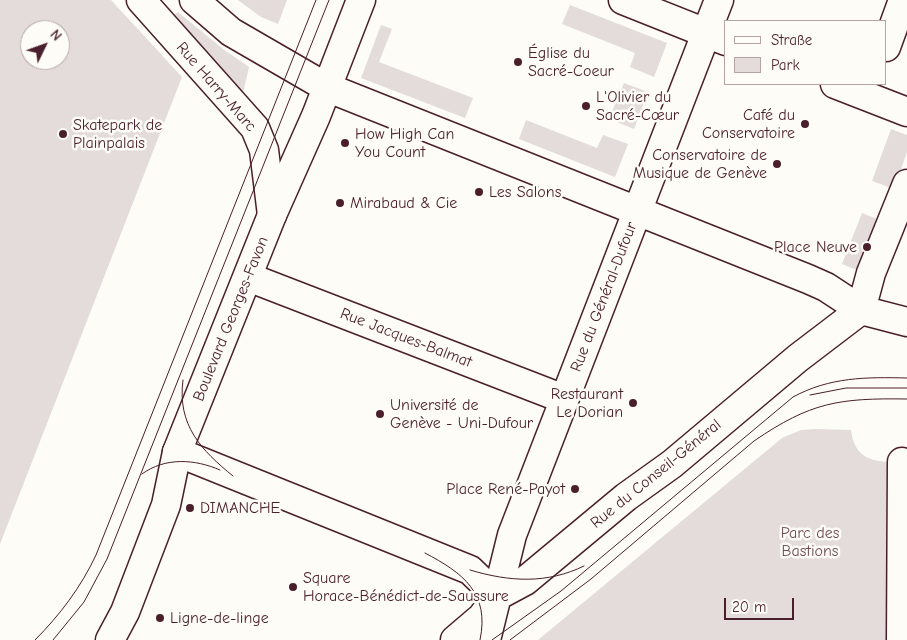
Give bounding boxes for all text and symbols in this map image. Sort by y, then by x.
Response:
north arrow [20,20,70,70]
legend [724,20,887,85]
text: N [46,26,65,44]
text: Straße [771,31,812,49]
street label: Rue Harry-Marc [172,38,260,136]
place label: Église du Sacré-Coeur [528,43,614,81]
marker: Église du Sacré-Coeur [512,56,524,68]
text: Park [771,56,800,74]
place label: L'Olivier du Sacré-Cœur [596,87,679,125]
marker: L'Olivier du Sacré-Cœur [580,100,592,112]
place label: Café du Conservatoire [702,105,795,143]
place label: Skatepark de Plainpalais [73,115,162,153]
marker: Café du Conservatoire [799,118,811,130]
place label: How High Can You Count [355,124,454,162]
marker: Skatepark de Plainpalais [57,128,69,140]
marker: How High Can You Count [339,137,351,149]
place label: Conservatoire de Musique de Genève [633,145,767,183]
marker: Conservatoire de Musique de Genève [771,158,783,170]
place label: Les Salons [489,182,561,202]
marker: Les Salons [473,186,485,198]
place label: Mirabaud & Cie [350,193,457,213]
marker: Mirabaud & Cie [334,197,346,209]
street label: Rue du Général-Dufour [567,219,641,375]
street label: Boulevard Georges-Favon [189,234,273,404]
place label: Place Neuve [774,237,857,257]
marker: Place Neuve [861,241,873,253]
street label: Rue Jacques-Balmat [337,304,475,372]
place label: Restaurant Le Dorian [551,384,623,422]
place label: Université de Genève - Uni-Dufour [390,395,533,433]
marker: Restaurant Le Dorian [627,397,639,409]
marker: Université de Genève - Uni-Dufour [374,408,386,420]
street label: Rue du Conseil-Général [587,415,725,533]
place label: Place René-Payot [446,479,565,499]
marker: Place René-Payot [569,483,581,495]
place label: DIMANCHE [200,498,280,518]
marker: DIMANCHE [184,502,196,514]
park label: Parc des Bastions [781,523,839,561]
place label: Square Horace-Bénédict-de-Saussure [303,568,509,606]
marker: Square Horace-Bénédict-de-Saussure [287,581,299,593]
scale bar [727,588,797,620]
text: 20 m [732,598,766,616]
place label: Ligne-de-linge [170,608,269,628]
marker: Ligne-de-linge [154,612,166,624]

